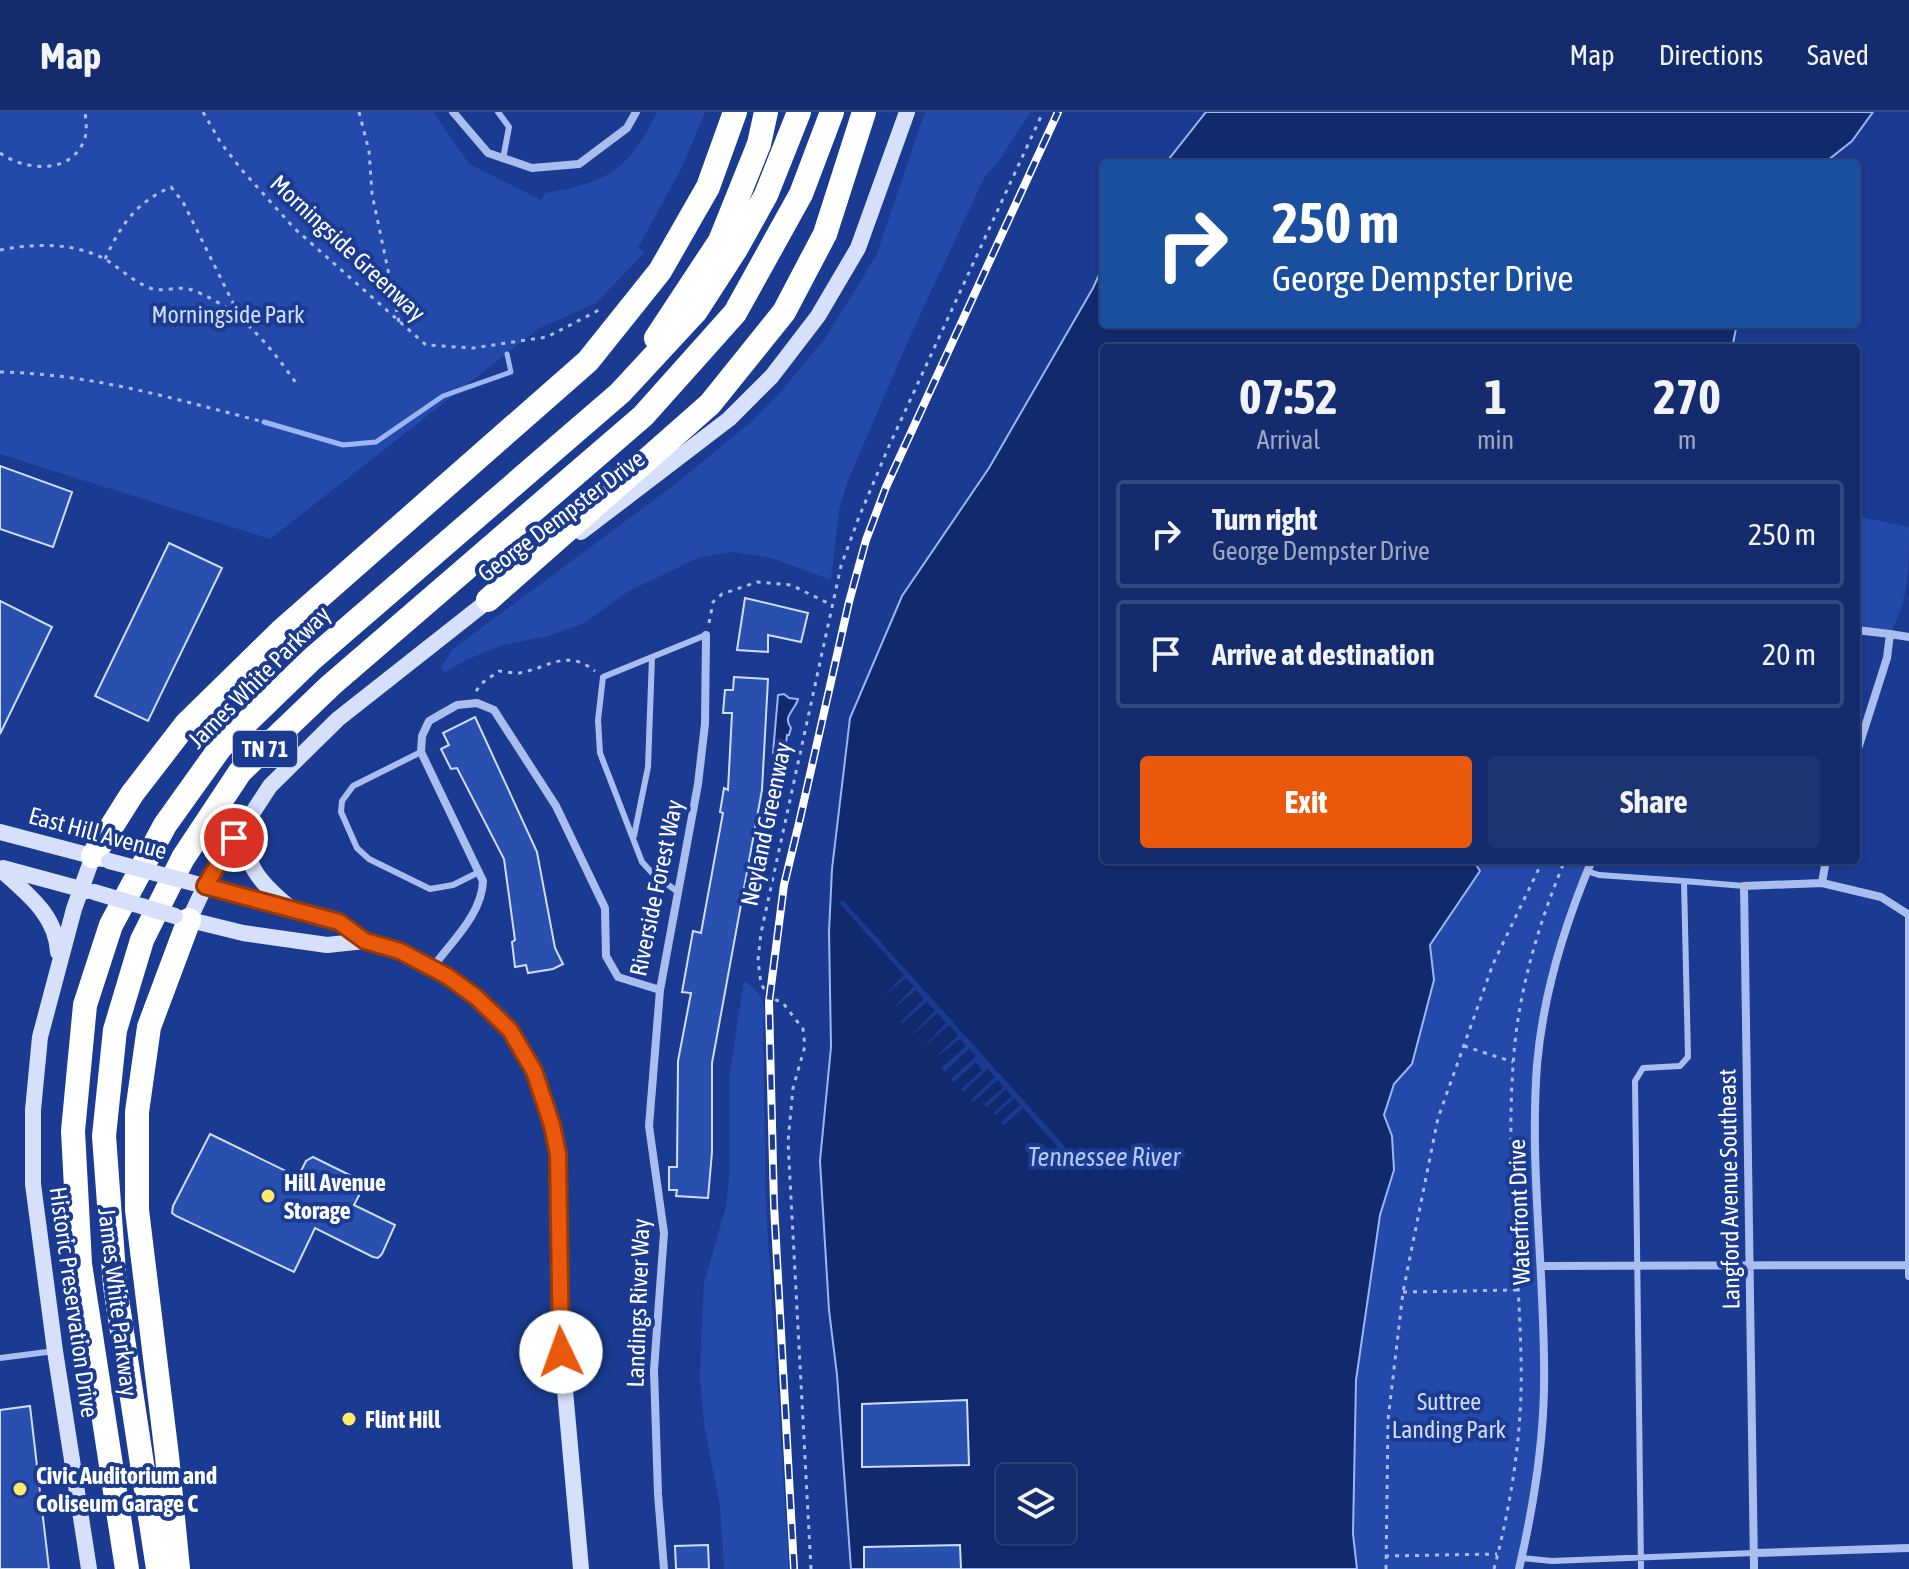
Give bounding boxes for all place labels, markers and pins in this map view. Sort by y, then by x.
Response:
pin [200,804,268,872]
place label: Hill Avenue Storage [284,1169,386,1224]
marker: Hill Avenue Storage [259,1187,277,1205]
place label: Flint Hill [365,1406,441,1433]
marker: Flint Hill [340,1410,358,1428]
place label: Civic Auditorium and Coliseum Garage C [36,1462,217,1517]
marker: Civic Auditorium and Coliseum Garage C [11,1480,29,1498]

